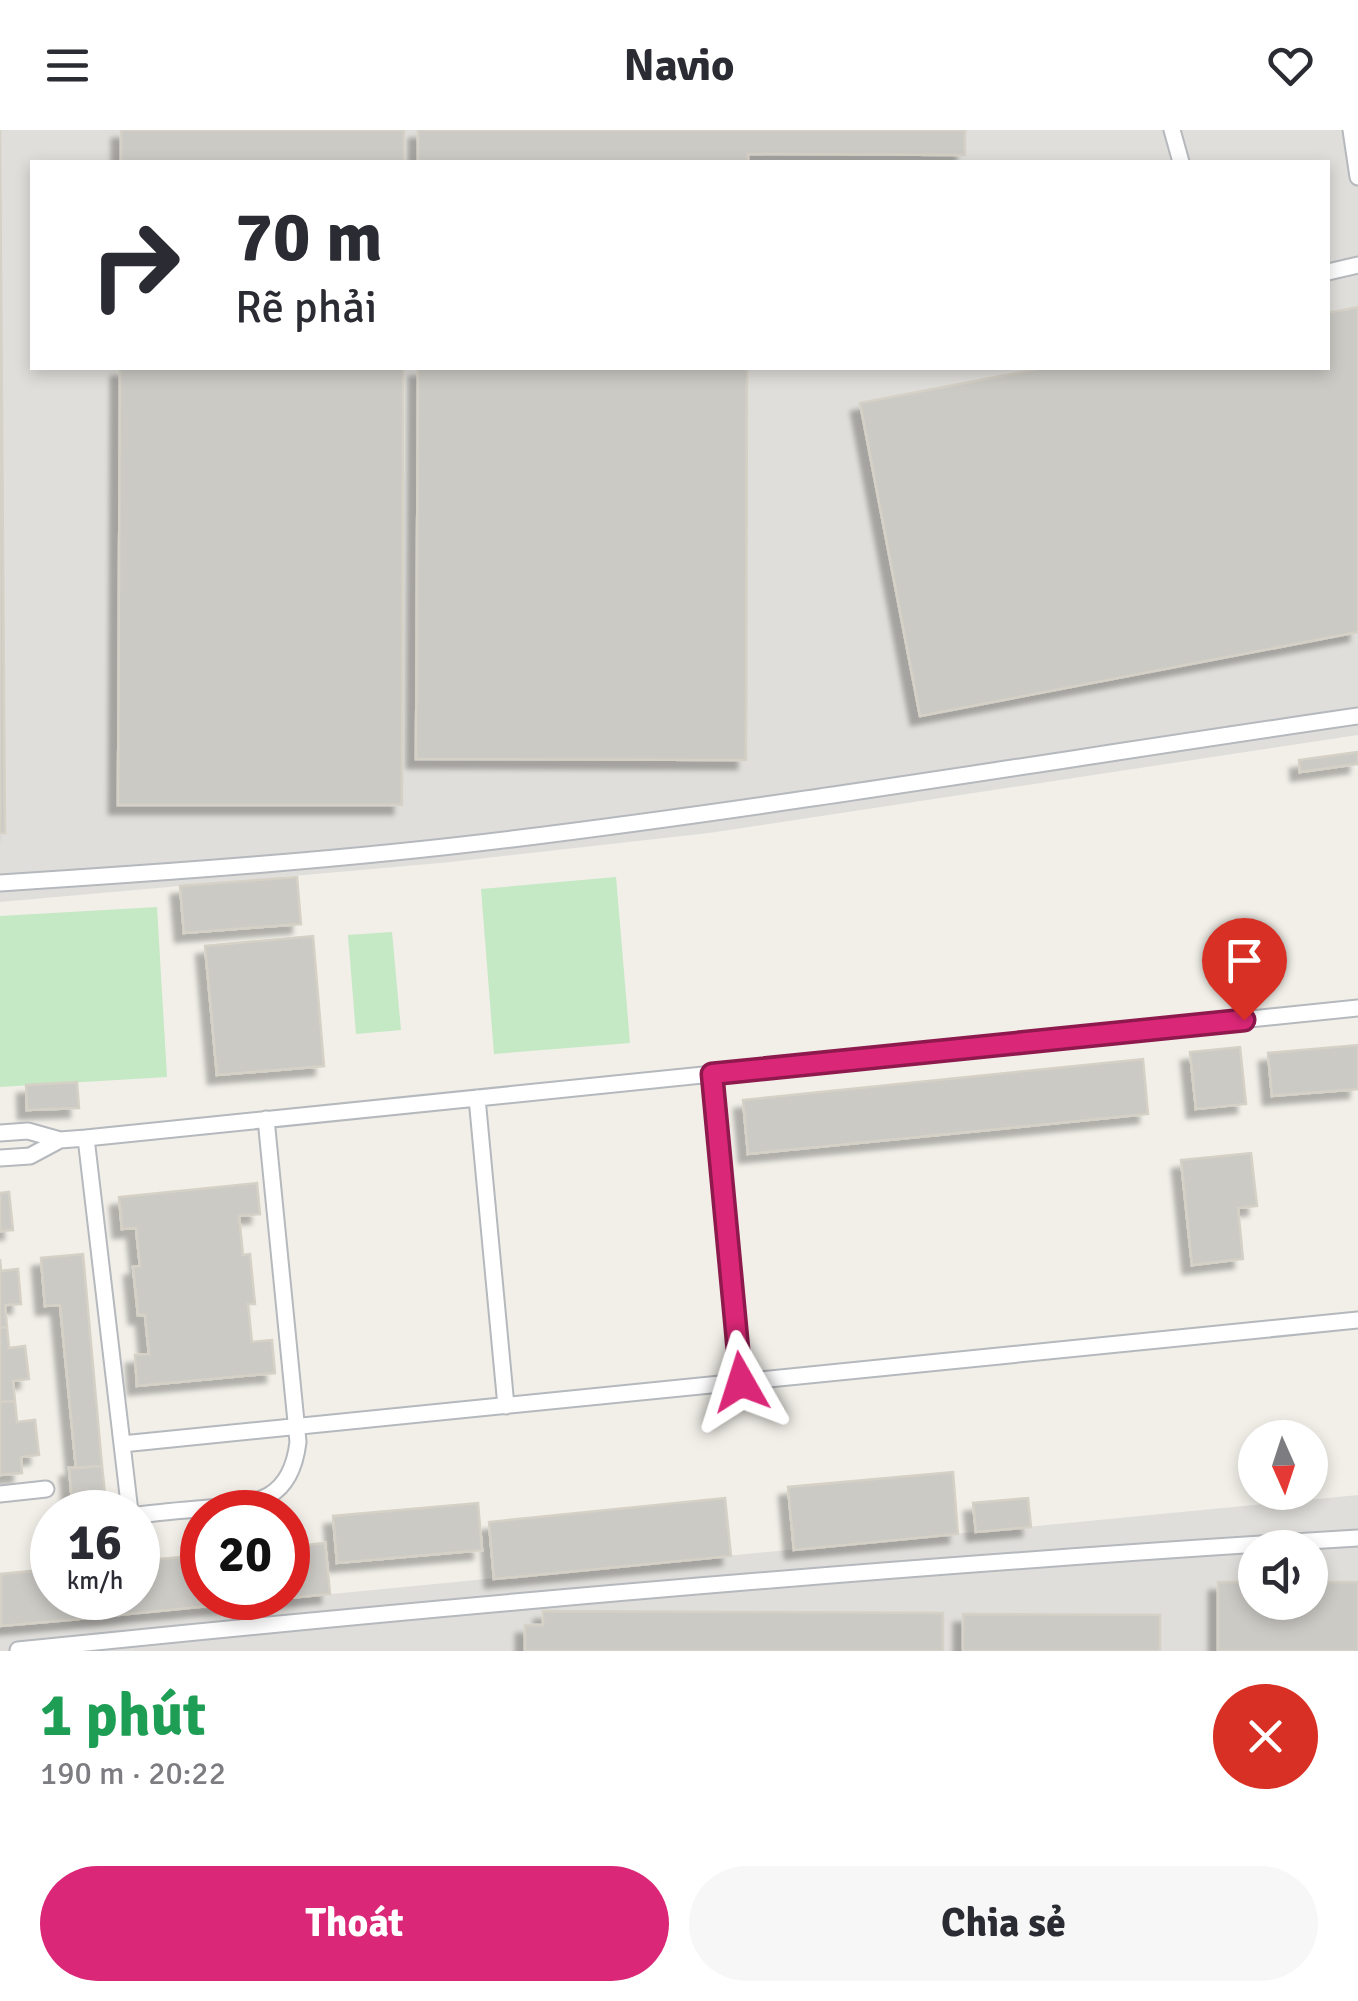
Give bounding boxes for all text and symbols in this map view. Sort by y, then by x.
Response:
icon: menu [40,38,95,93]
text: Navio [623,38,735,93]
icon: heart [1263,38,1318,93]
text: 70 m [235,194,383,280]
icon: right [70,200,200,330]
text: Rẽ phải [235,280,377,335]
pin [1202,918,1287,1021]
icon: arrive [1217,933,1272,988]
position arrow [689,1330,793,1434]
north arrow [1238,1420,1328,1510]
map controls [1238,1420,1328,1620]
speed limit sign: 20 [180,1490,310,1620]
text: 16 [68,1512,122,1574]
button: sound [1238,1530,1328,1620]
text: km/h [67,1565,123,1596]
text: 1 phút [40,1679,206,1753]
button: close [1213,1684,1318,1789]
text: 190 m · 20:22 [40,1754,226,1793]
button: Thoát [40,1866,669,1981]
button: Chia sẻ [689,1866,1318,1981]

